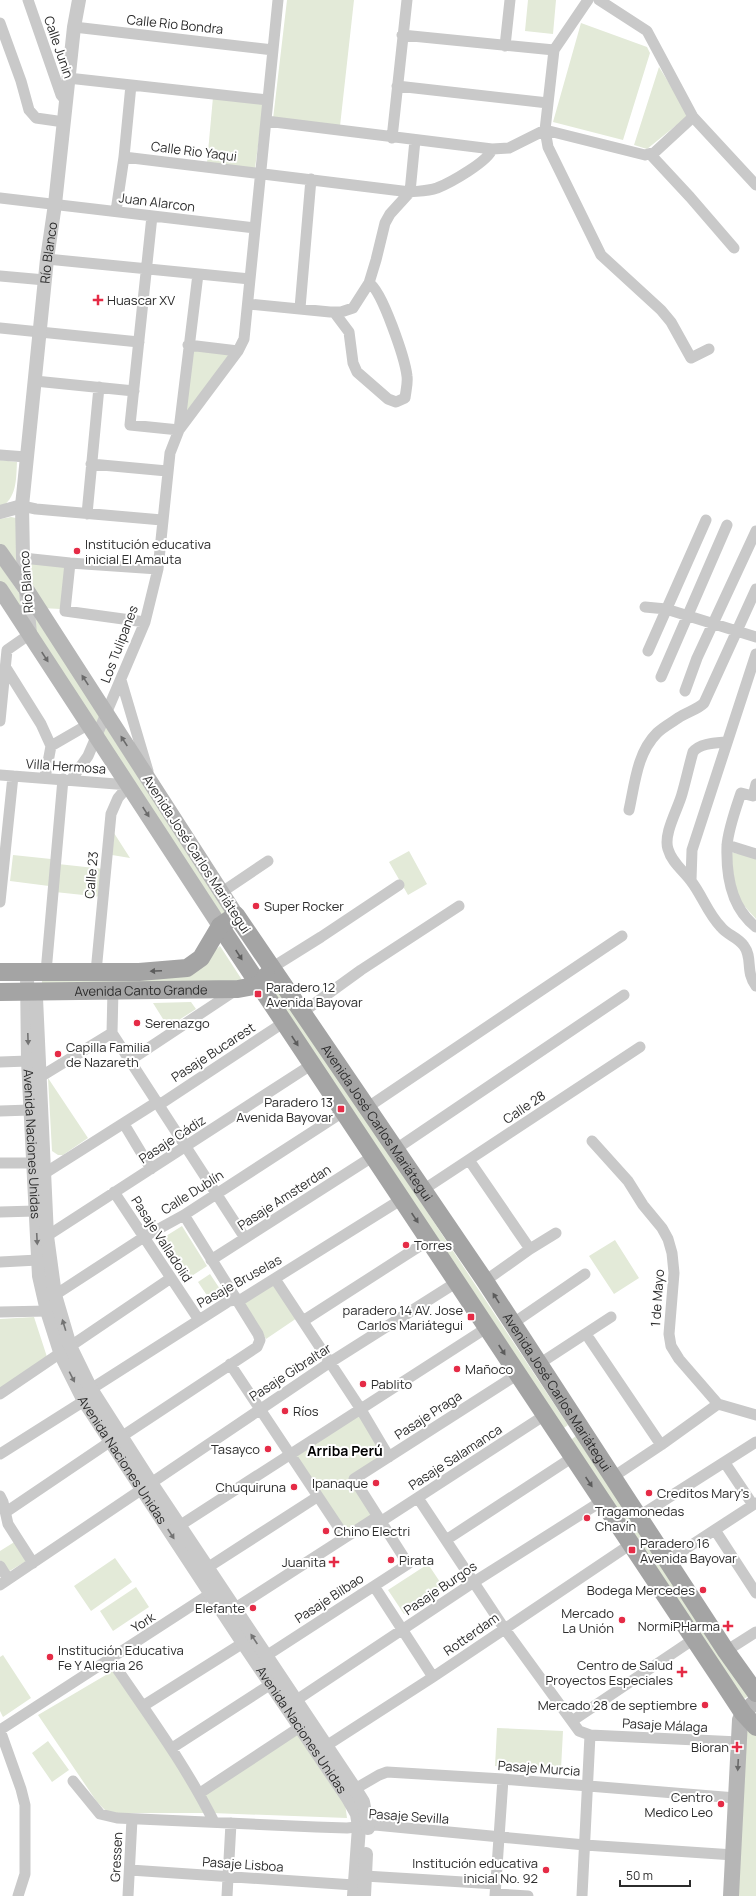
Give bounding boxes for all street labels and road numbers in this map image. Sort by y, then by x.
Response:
street label: Calle Rio Bondra [126,10,224,38]
street label: Calle Junin [40,13,78,81]
street label: Calle Rio Yaqui [150,137,238,165]
street label: Juan Alarcon [118,188,196,216]
street label: Río Blanco [36,220,61,284]
street label: Río Blanco [15,550,37,614]
street label: Los Tulipanes [96,603,142,685]
street label: Villa Hermosa [25,754,107,778]
street label: Avenida José Carlos Mariátegui [139,771,255,937]
street label: Calle 23 [80,851,102,899]
street label: Avenida Canto Grande [74,980,208,1000]
street label: Pasaje Bucarest [168,1018,258,1086]
street label: Avenida José Carlos Mariátegui [317,1041,437,1204]
street label: Avenida Naciones Unidas [19,1068,45,1219]
street label: Calle 28 [499,1086,549,1128]
street label: Pasaje Cádiz [135,1111,209,1167]
street label: Pasaje Amsterdan [234,1160,334,1234]
street label: Calle Dublín [157,1166,227,1218]
street label: Pasaje Valladolid [127,1192,197,1286]
street label: Pasaje Bruselas [193,1250,285,1312]
street label: 1 de Mayo [646,1268,668,1327]
street label: Avenida José Carlos Mariátegui [499,1309,616,1475]
street label: Pasaje Gibraltar [246,1339,335,1405]
street label: Pasaje Praga [391,1387,465,1443]
street label: Avenida Naciones Unidas [74,1393,171,1528]
street label: Pasaje Salamanca [405,1420,505,1494]
street label: Pasaje Burgos [400,1557,480,1619]
street label: Pasaje Bilbao [291,1569,367,1627]
street label: York [128,1607,159,1636]
street label: Rotterdam [440,1608,502,1660]
street label: Avenida Naciones Unidas [252,1662,351,1797]
street label: Pasaje Málaga [622,1714,708,1736]
street label: Pasaje Murcia [497,1756,581,1780]
street label: Pasaje Sevilla [368,1804,450,1828]
street label: Gressen [106,1832,126,1882]
street label: Pasaje Lisboa [202,1852,284,1876]

